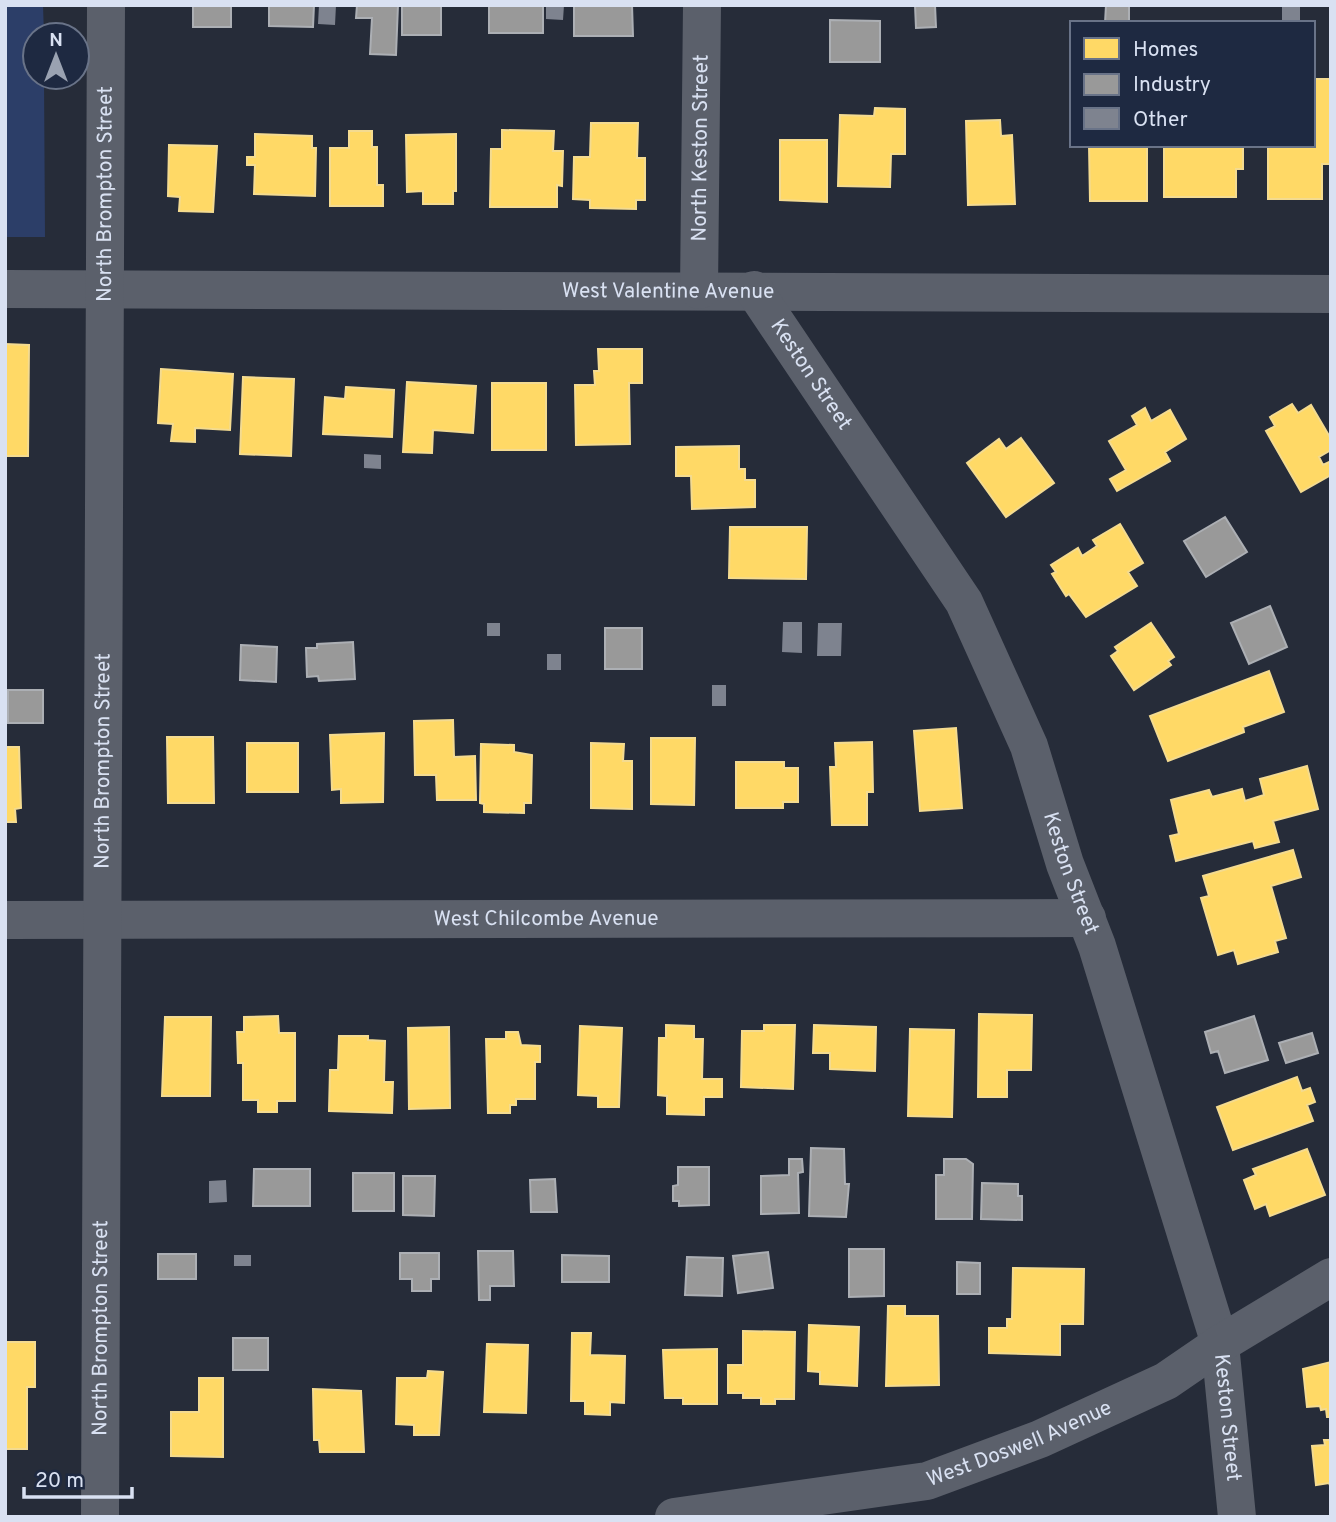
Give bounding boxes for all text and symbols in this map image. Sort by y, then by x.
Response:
north arrow [21,21,91,91]
legend [1070,21,1315,147]
text: N [49,29,63,53]
text: Homes [1133,37,1198,64]
street label: North Keston Street [686,54,715,242]
text: Industry [1133,72,1211,99]
street label: North Brompton Street [91,86,119,302]
text: Other [1133,107,1188,134]
street label: West Valentine Avenue [562,278,774,305]
street label: Keston Street [764,314,858,435]
street label: North Brompton Street [89,653,117,869]
street label: Keston Street [1036,809,1105,938]
street label: West Chilcombe Avenue [433,905,659,933]
street label: North Brompton Street [87,1220,115,1436]
street label: Keston Street [1208,1353,1247,1483]
street label: West Doswell Avenue [923,1394,1116,1493]
scale bar [24,1456,133,1500]
text: 20 m [35,1468,84,1495]

